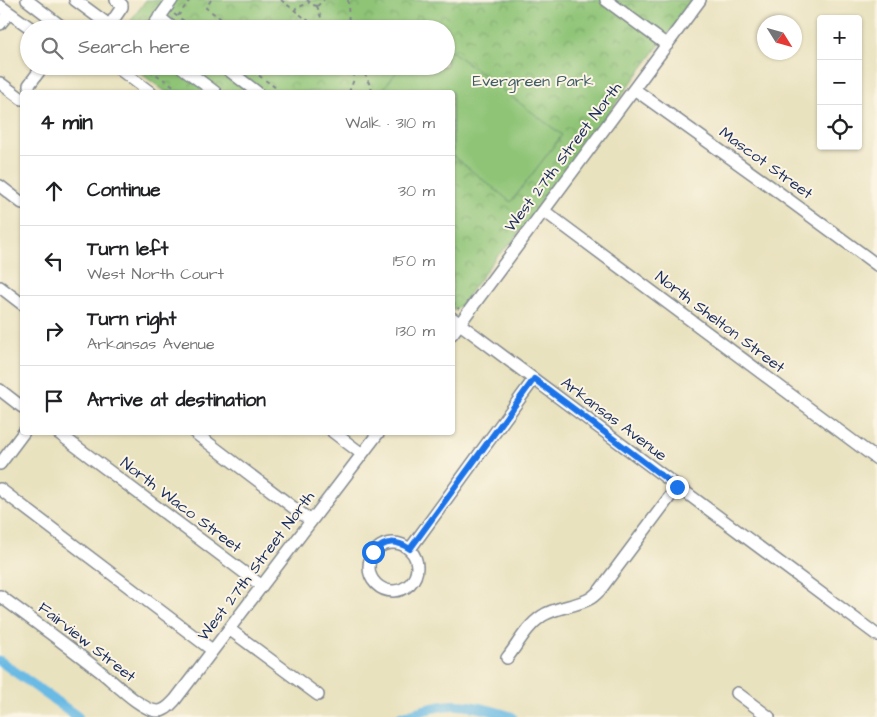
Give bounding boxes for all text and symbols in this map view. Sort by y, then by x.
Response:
north arrow [757,15,802,60]
map controls [817,15,862,150]
button: + [817,15,862,60]
search box [20,20,455,75]
icon: search [38,34,66,62]
text: Search here [78,34,190,61]
button: − [817,60,862,105]
park label: Evergreen Park [472,70,594,93]
street label: West 27th Street North [499,77,627,236]
button: locate [817,105,862,150]
text: 4 min [40,108,93,137]
text: Walk · 310 m [345,112,435,134]
street label: Mascot Street [715,122,818,205]
icon: ahead [40,177,68,205]
text: Continue [87,177,161,204]
text: 30 m [398,180,435,202]
text: Turn left [87,236,168,263]
icon: left [40,247,68,275]
text: 150 m [393,250,435,272]
text: West North Court [87,263,224,285]
street label: North Shelton Street [651,266,790,378]
text: Turn right [87,306,176,333]
icon: right [40,317,68,345]
text: 130 m [396,320,435,342]
text: Arkansas Avenue [87,333,215,355]
street label: Arkansas Avenue [556,372,672,466]
icon: arrive [40,387,68,415]
text: Arrive at destination [87,387,266,414]
street label: North Waco Street [116,452,247,558]
route end [666,476,689,499]
street label: West 27th Street North [192,486,320,645]
route start [362,541,385,564]
street label: Fairview Street [34,597,141,687]

